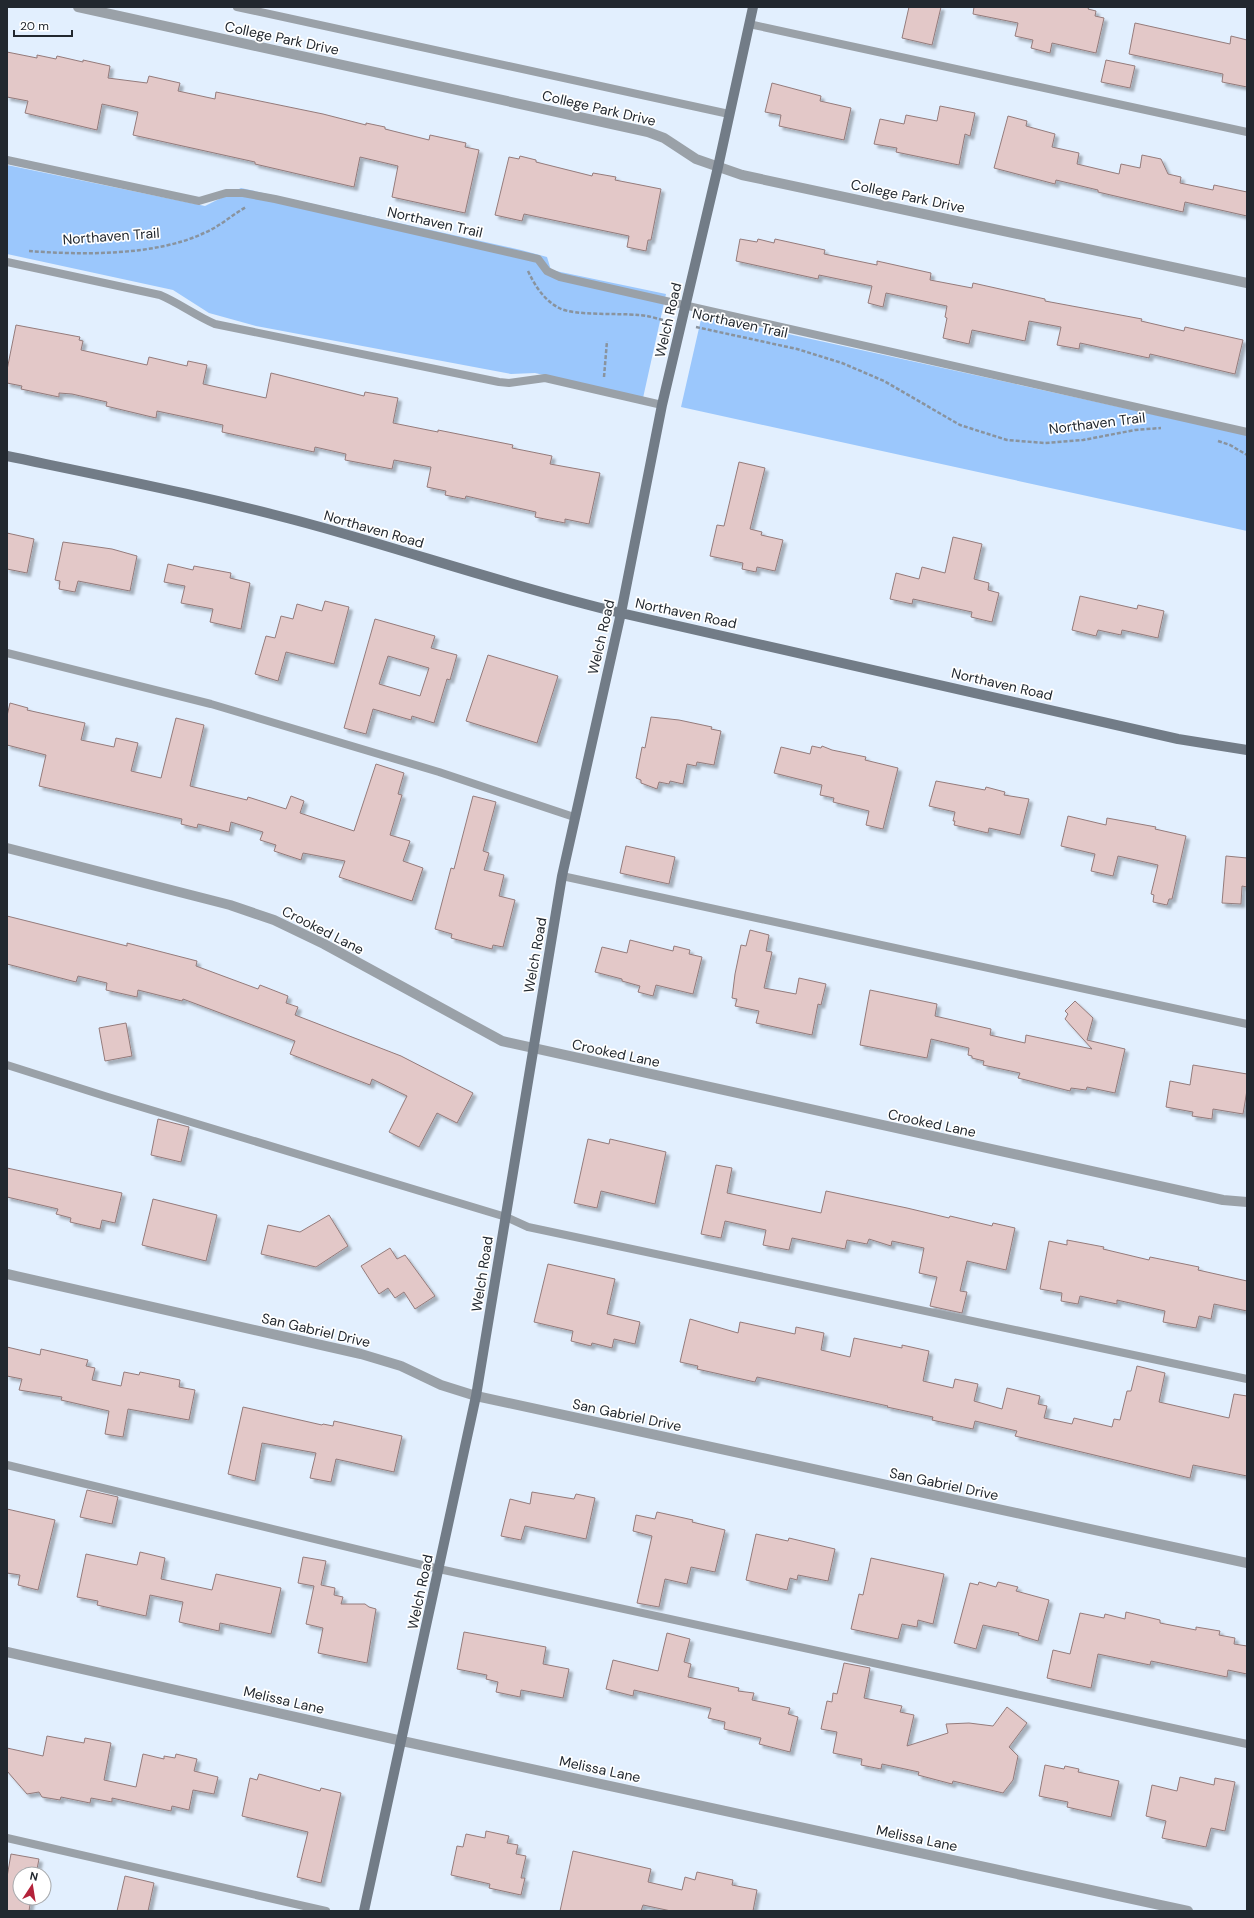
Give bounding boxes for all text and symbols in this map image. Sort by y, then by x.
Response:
scale bar [14,12,72,38]
street label: College Park Drive [223,17,341,59]
text: 20 m [20,18,49,34]
street label: College Park Drive [540,86,658,130]
street label: College Park Drive [849,175,967,217]
street label: Northaven Trail [386,202,484,242]
street label: Northaven Trail [62,224,160,248]
street label: Welch Road [651,281,685,359]
street label: Northaven Trail [691,304,789,342]
street label: Northaven Trail [1048,408,1146,438]
street label: Northaven Road [322,506,426,552]
street label: Northaven Road [634,593,738,633]
street label: Welch Road [584,598,618,676]
street label: Northaven Road [950,664,1054,704]
street label: Crooked Lane [279,902,367,958]
street label: Welch Road [520,916,550,994]
street label: Crooked Lane [570,1035,662,1071]
street label: Crooked Lane [886,1105,978,1141]
street label: Welch Road [467,1235,497,1313]
street label: San Gabriel Drive [260,1309,372,1351]
street label: San Gabriel Drive [571,1395,683,1435]
street label: San Gabriel Drive [888,1464,1000,1504]
street label: Welch Road [403,1553,437,1631]
street label: Melissa Lane [242,1682,326,1718]
street label: Melissa Lane [558,1752,642,1786]
street label: Melissa Lane [875,1821,959,1855]
north arrow [12,1866,52,1906]
text: N [29,1869,39,1884]

